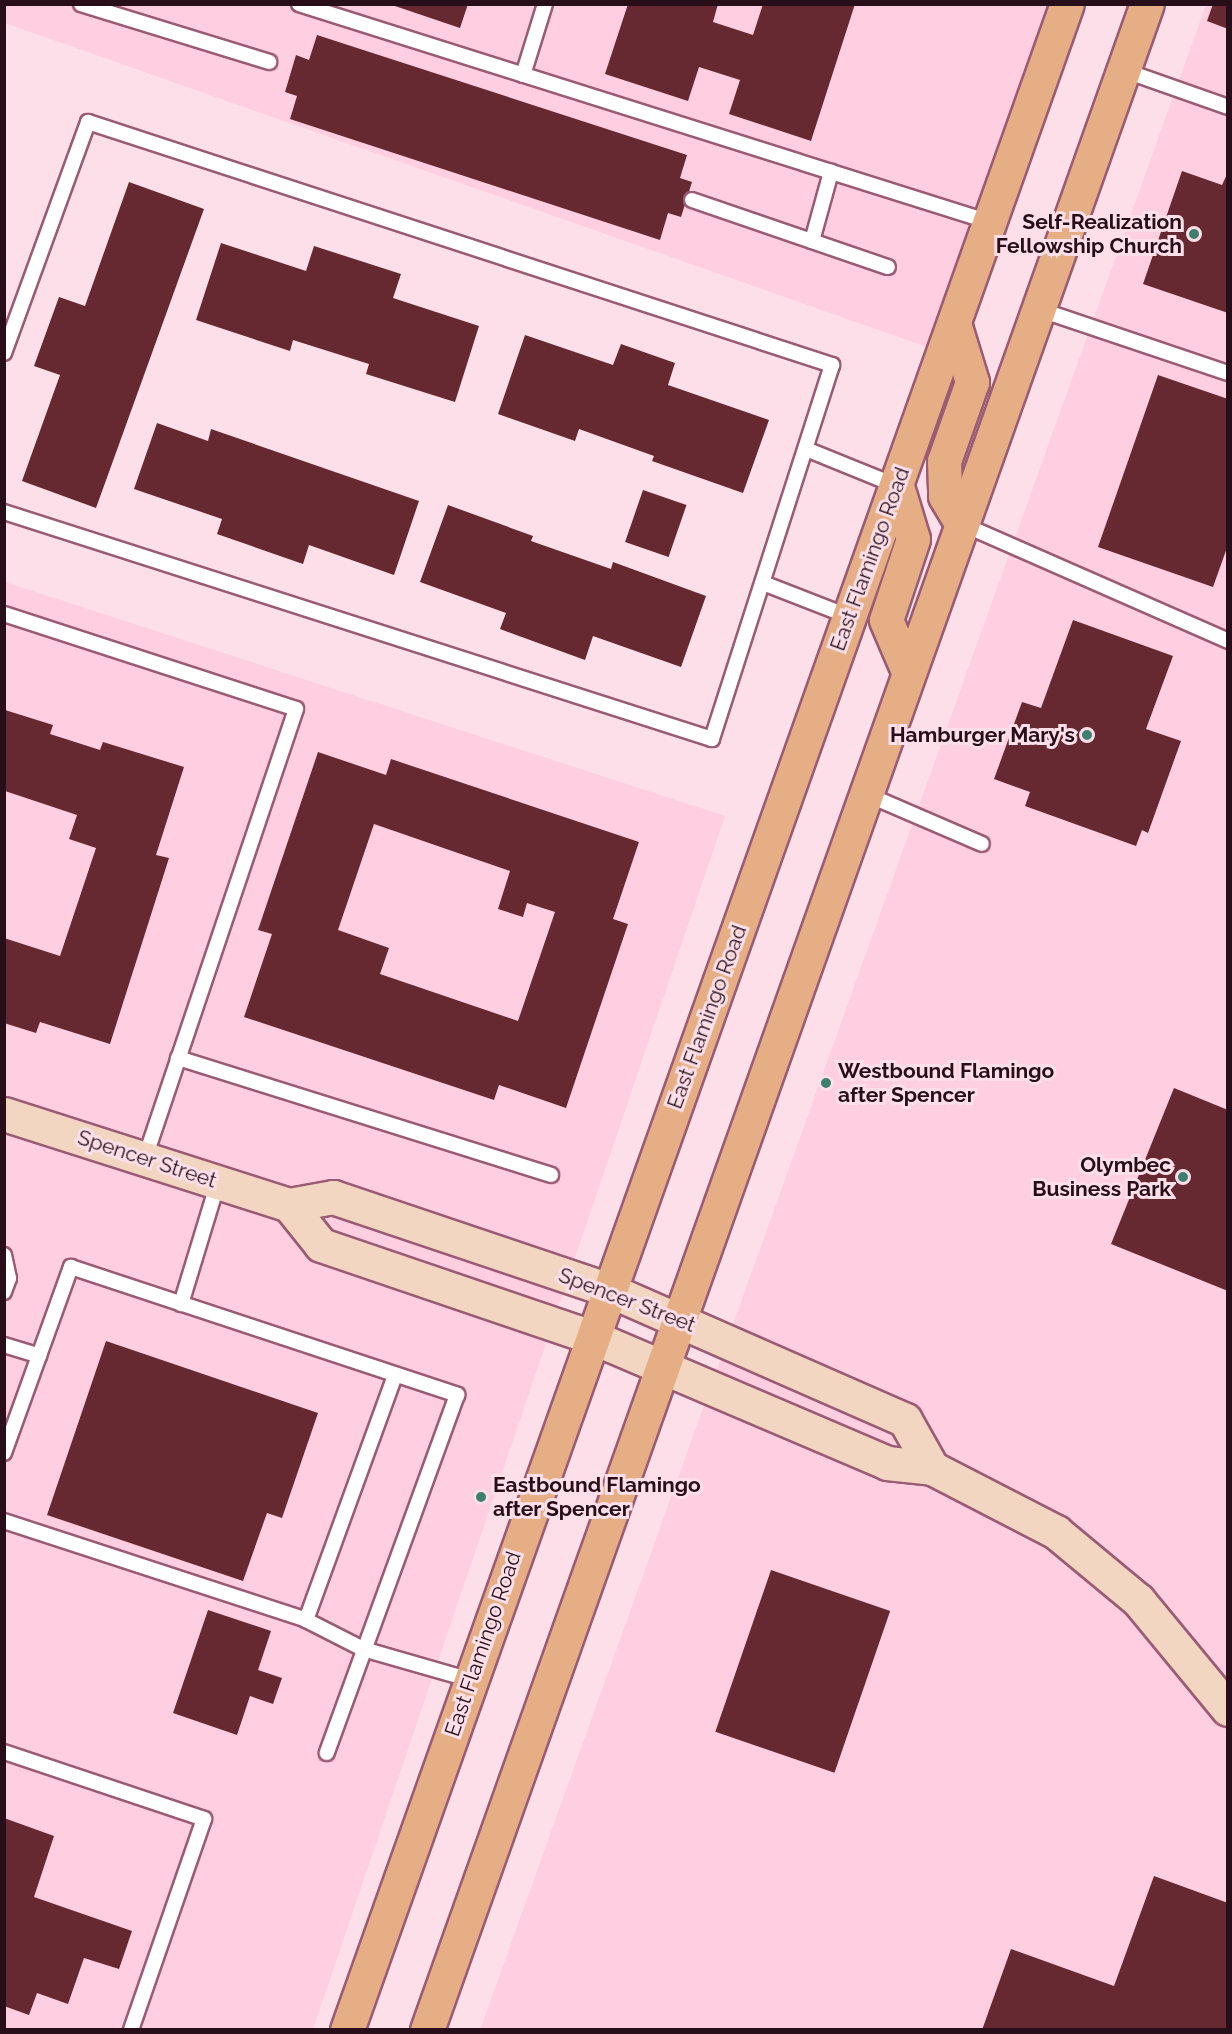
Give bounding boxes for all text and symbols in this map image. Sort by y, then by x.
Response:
place label: Self-Realization Fellowship Church [996,209,1182,259]
marker: Self-Realization Fellowship Church [1187,227,1201,241]
street label: East Flamingo Road [825,464,915,654]
place label: Hamburger Mary's [890,722,1075,748]
marker: Hamburger Mary's [1080,728,1094,742]
street label: East Flamingo Road [662,922,752,1112]
place label: Westbound Flamingo after Spencer [838,1058,1054,1108]
marker: Westbound Flamingo after Spencer [819,1076,833,1090]
street label: Spencer Street [74,1125,220,1193]
place label: Olymbec Business Park [1032,1152,1171,1202]
marker: Olymbec Business Park [1176,1170,1190,1184]
street label: Spencer Street [555,1262,699,1338]
place label: Eastbound Flamingo after Spencer [493,1472,701,1522]
marker: Eastbound Flamingo after Spencer [474,1490,488,1504]
street label: East Flamingo Road [440,1548,526,1740]

